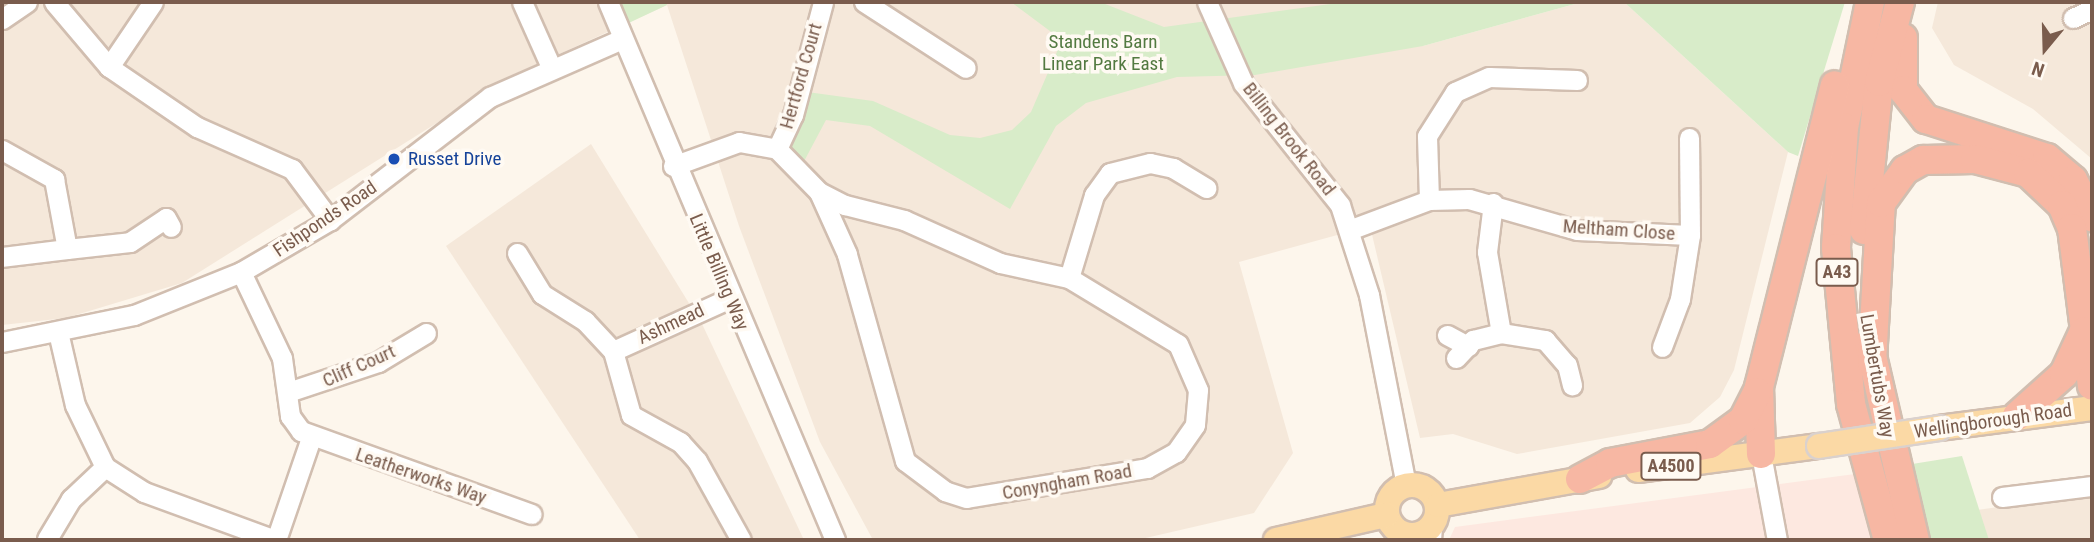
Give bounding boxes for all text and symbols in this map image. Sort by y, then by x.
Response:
north arrow [2010,14,2080,84]
street label: Hertford Court [775,21,827,131]
park label: Standens Barn Linear Park East [1042,31,1164,75]
text: N [2029,57,2047,82]
street label: Billing Brook Road [1238,78,1340,200]
place label: Russet Drive [408,148,501,170]
marker: Russet Drive [386,151,402,167]
street label: Fishponds Road [269,176,381,262]
street label: Little Billing Way [684,210,754,334]
street label: Meltham Close [1562,215,1676,245]
road number: A43 [1814,258,1860,286]
street label: Ashmead [634,299,708,349]
street label: Lumbertubs Way [1855,313,1899,439]
street label: Cliff Court [319,340,399,392]
street label: Wellingborough Road [1913,399,2073,443]
street label: Leatherworks Way [353,443,489,509]
road number: A4500 [1640,452,1702,480]
street label: Conyngham Road [1000,459,1134,505]

